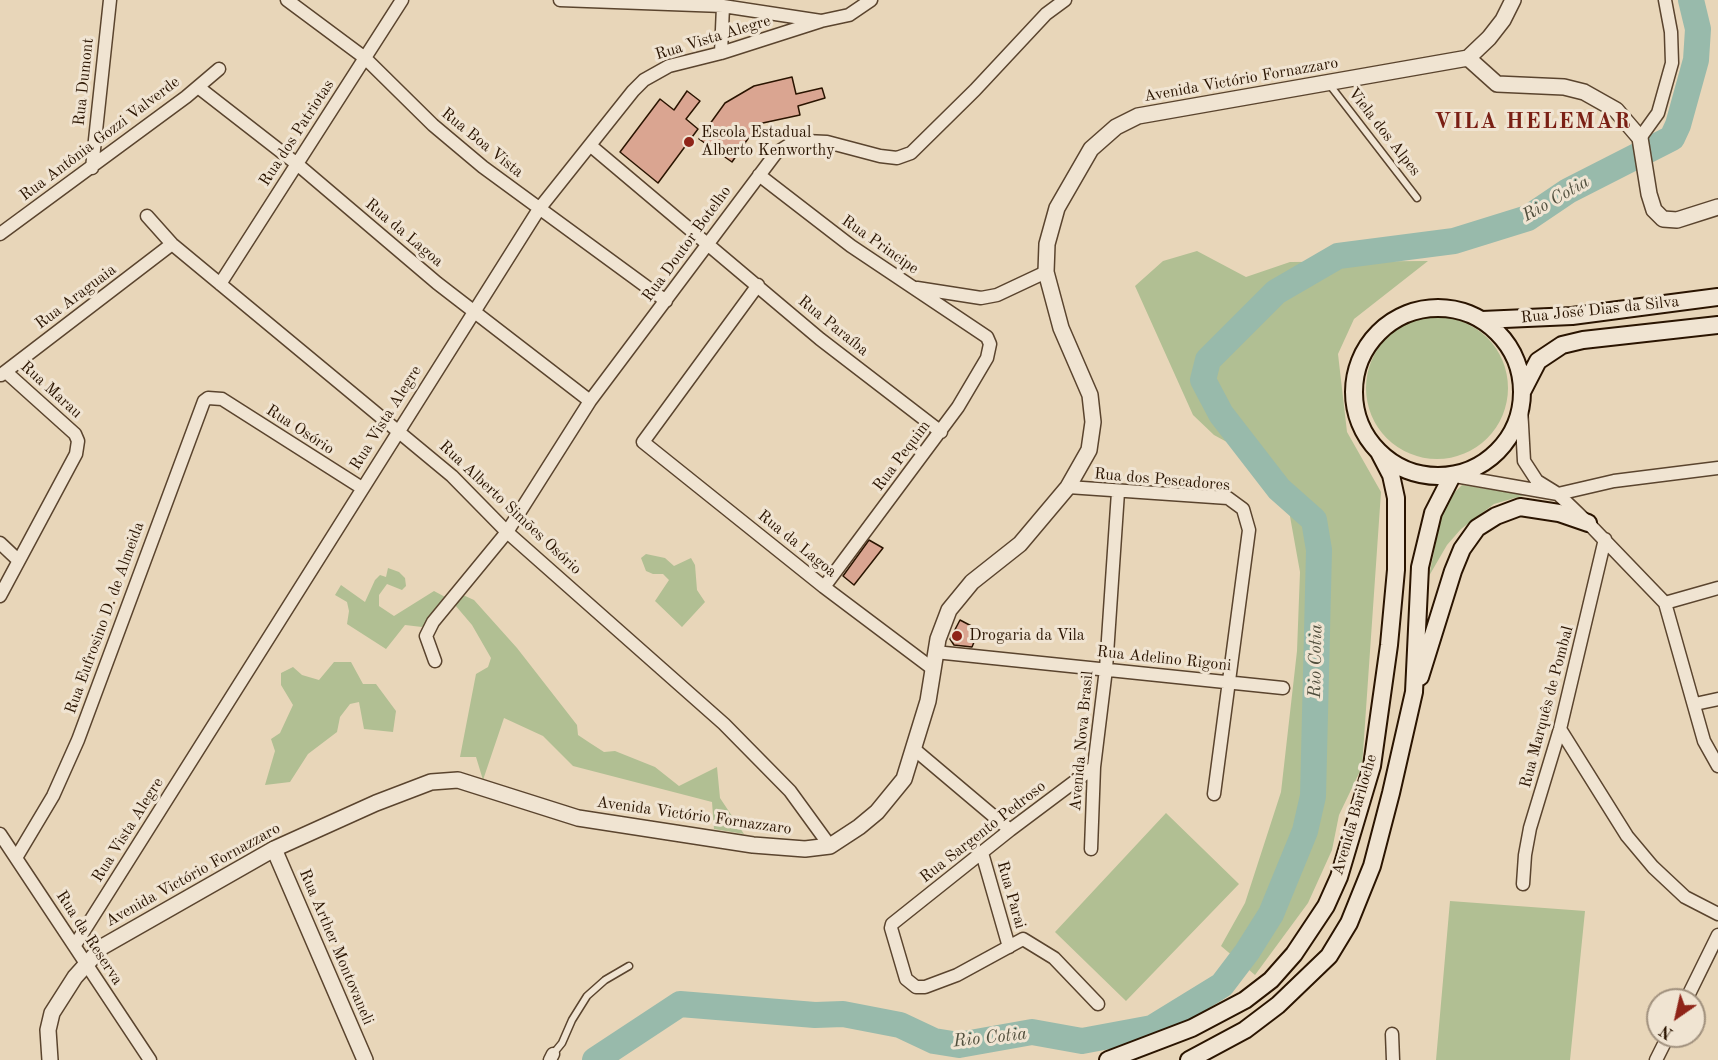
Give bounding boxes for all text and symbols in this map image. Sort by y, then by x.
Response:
street label: Rua Vista Alegre [653,11,773,65]
street label: Rua Dumont [70,37,98,127]
street label: Avenida Victório Fornazzaro [1142,53,1340,107]
street label: Rua Antônia Gozzi Valverde [16,73,184,205]
street label: Rua dos Patriotas [255,76,339,190]
street label: Viela dos Alpes [1344,84,1424,180]
street label: Rua Boa Vista [437,104,527,182]
district label: VILA HELEMAR [1434,109,1632,135]
place label: Escola Estadual Alberto Kenworthy [701,123,835,161]
marker: Escola Estadual Alberto Kenworthy [682,135,696,149]
water label: Rio Cotia [1519,171,1593,227]
street label: Rua Doutor Botelho [638,182,736,306]
street label: Rua da Lagoa [361,195,447,271]
street label: Rua Principe [838,211,922,279]
street label: Rua Araguaia [32,260,120,334]
street label: Rua Paraíba [794,292,872,360]
street label: Rua José Dias da Silva [1520,292,1680,328]
street label: Rua Marau [16,357,86,423]
street label: Rua Vista Alegre [346,362,426,474]
street label: Rua Osório [262,401,338,459]
street label: Rua Pequim [869,417,935,495]
street label: Rua Alberto Simões Osório [435,437,585,579]
street label: Rua dos Pescadores [1093,464,1231,496]
street label: Rua da Lagoa [754,506,840,582]
street label: Rua Eufrosino D. de Almeida [61,519,149,717]
water label: Rio Cotia [1305,624,1327,698]
street label: Rua Marquês de Pombal [1516,624,1578,790]
place label: Drogaria da Vila [969,626,1085,646]
marker: Drogaria da Vila [950,629,964,643]
street label: Rua Adelino Rigoni [1096,642,1232,676]
street label: Avenida Nova Brasil [1066,670,1098,812]
street label: Avenida Bariloche [1329,752,1381,878]
street label: Rua Vista Alegre [88,774,168,886]
street label: Rua Sargento Pedroso [916,777,1050,887]
street label: Avenida Victório Fornazzaro [595,793,793,839]
street label: Avenida Victório Fornazzaro [102,819,284,931]
street label: Rua Parai [992,859,1030,931]
street label: Rua Arther Montovaneli [294,866,378,1028]
street label: Rua da Reserva [51,887,127,989]
north arrow [1646,988,1706,1048]
text: N [1658,1021,1677,1041]
water label: Rio Cotia [952,1023,1028,1053]

